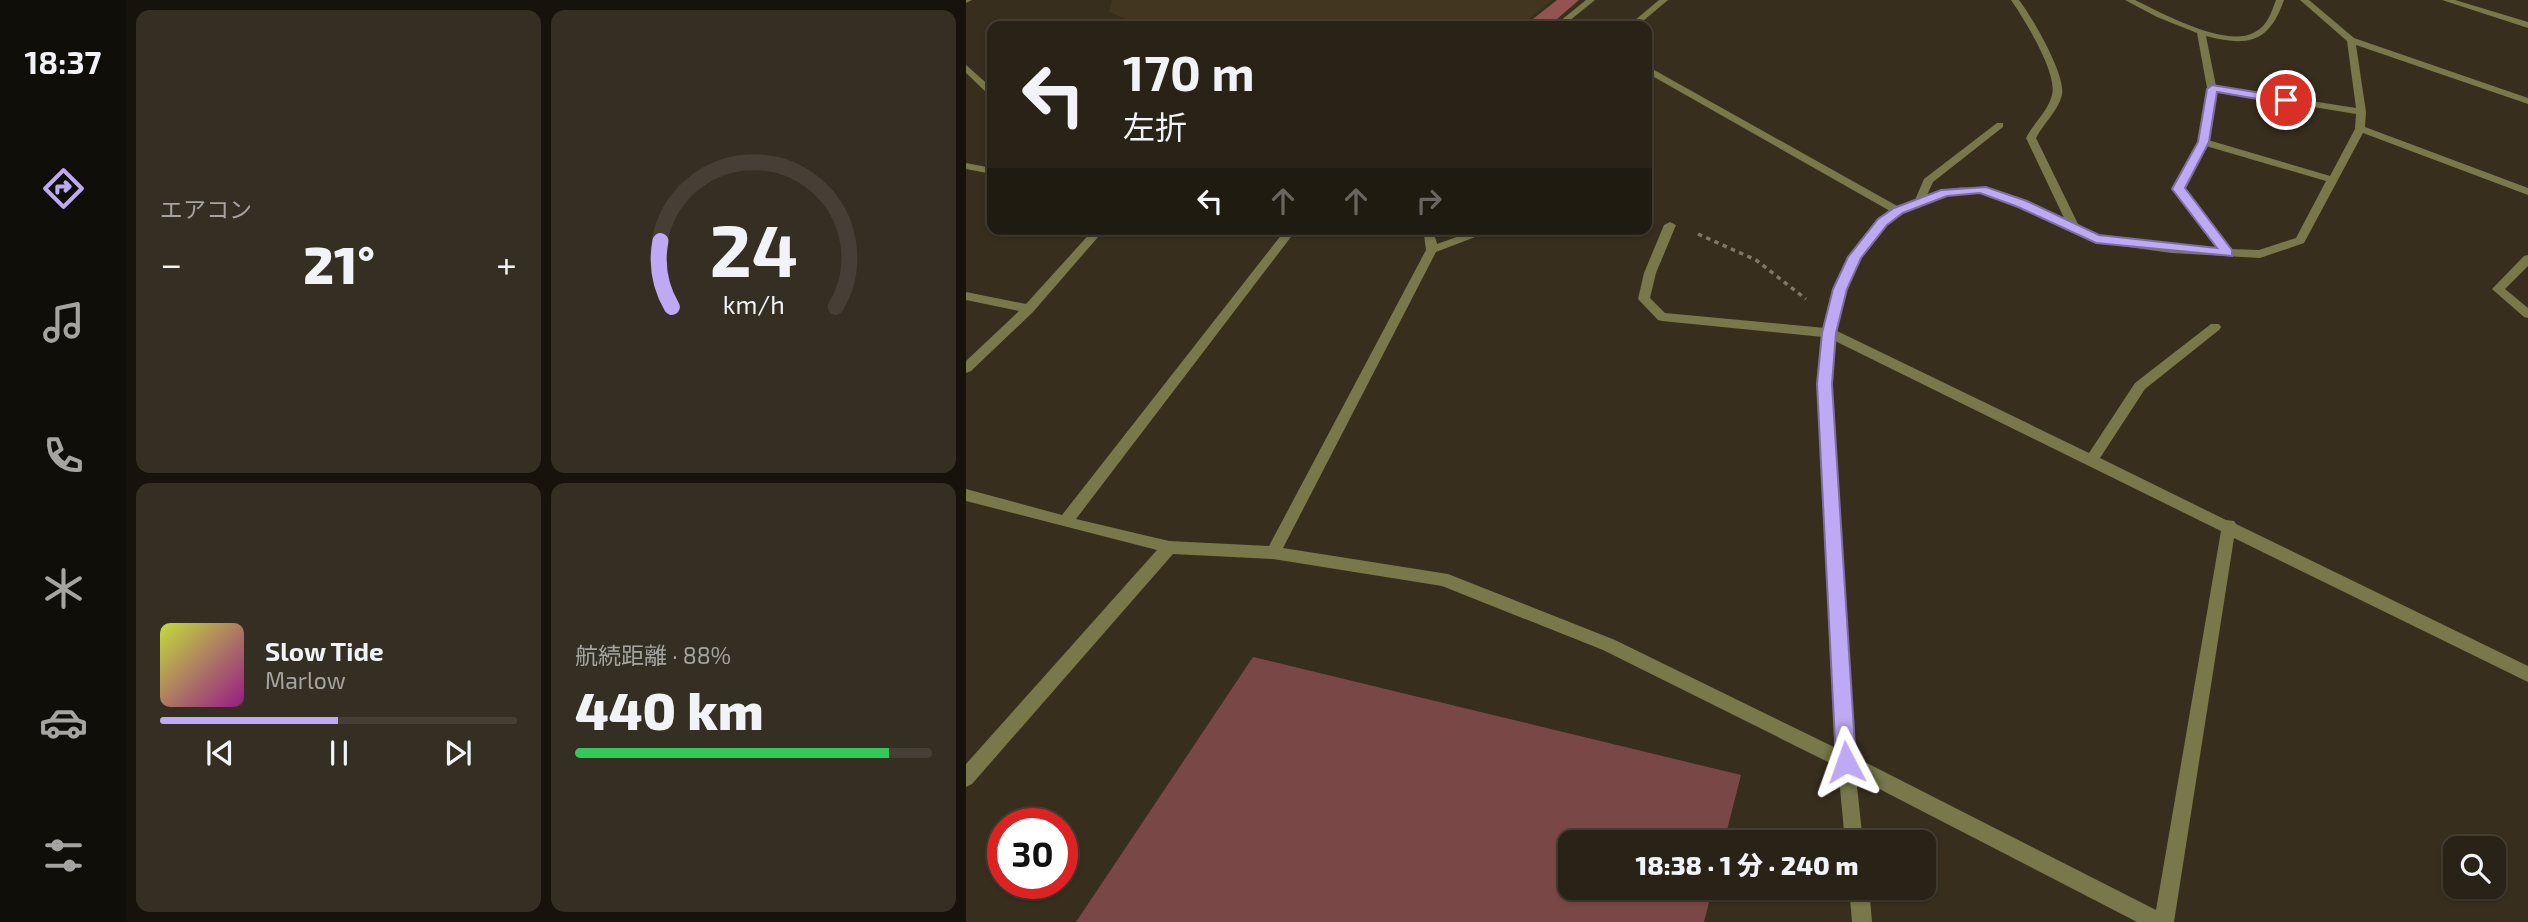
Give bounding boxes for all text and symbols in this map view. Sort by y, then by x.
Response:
text: 18:37 [24,42,102,80]
text: 170 m [1123,42,1255,101]
icon: left [1008,49,1099,140]
pin [2256,70,2316,130]
icon: arrive [2267,81,2305,119]
text: 左折 [1123,107,1187,145]
icon: directions [39,164,88,213]
icon: left [1191,182,1229,220]
icon: ahead [1264,182,1302,220]
icon: ahead [1337,182,1375,220]
icon: right [1410,182,1448,220]
text: エアコン [160,195,252,223]
text: 24 [709,205,798,293]
text: 21° [303,232,375,294]
text: − [160,240,182,286]
text: + [496,240,517,286]
text: km/h [722,289,785,319]
icon: music [39,298,88,347]
icon: phone [39,431,88,480]
icon: climate [39,564,88,613]
text: Slow Tide [265,635,384,666]
text: 航続距離 · 88% [575,641,731,669]
text: Marlow [265,666,346,694]
text: 440 km [575,678,764,740]
icon: car [39,698,88,747]
position arrow [1809,725,1883,799]
icon: previous [201,734,239,772]
icon: pause [320,734,358,772]
icon: next [439,734,477,772]
speed limit sign: 30 [987,808,1078,899]
icon: filters [39,831,88,880]
map controls [2443,836,2506,899]
button: search [2443,836,2506,899]
text: 18:38 · 1 分 · 240 m [1636,849,1858,880]

